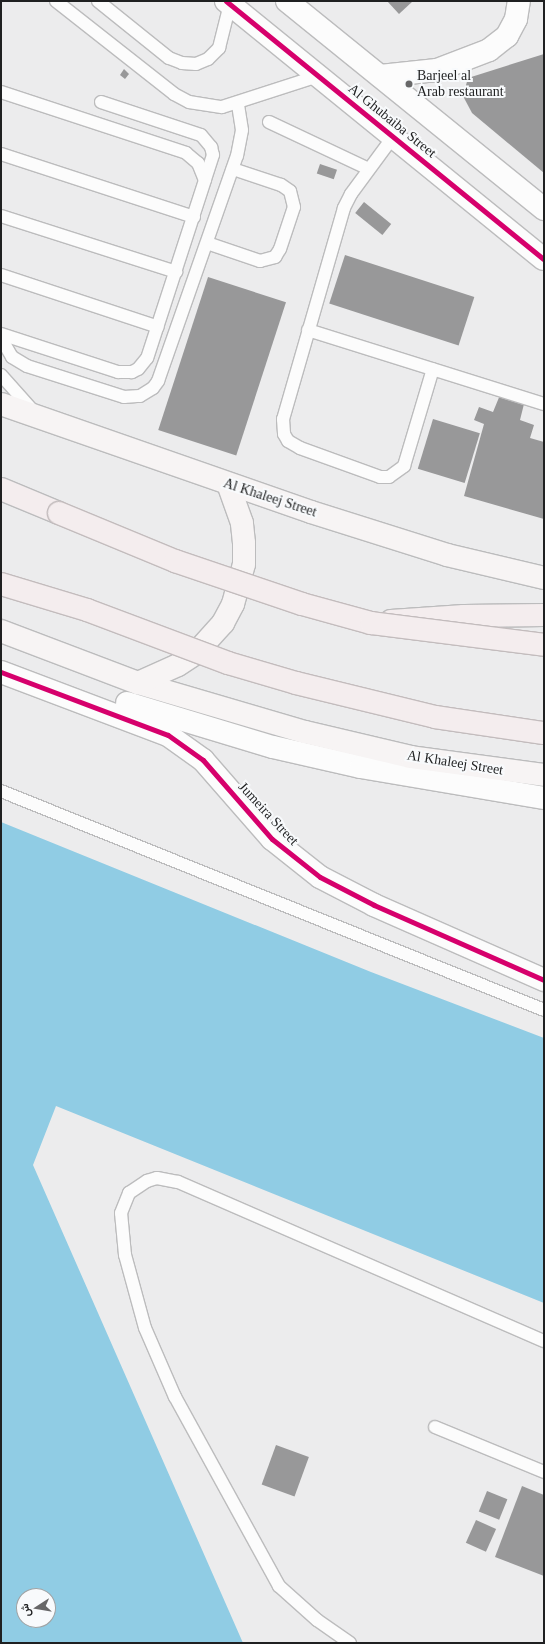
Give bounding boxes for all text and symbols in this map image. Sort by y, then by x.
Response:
place label: Barjeel al Arab restaurant [417,68,504,100]
marker: Barjeel al Arab restaurant [404,79,414,89]
street label: Al Ghubaiba Street [345,80,439,162]
street label: Al Khaleej Street [221,475,319,521]
street label: Al Khaleej Street [406,747,504,779]
street label: Jumeira Street [234,779,302,849]
north arrow [16,1588,56,1628]
text: ش [18,1603,32,1618]

